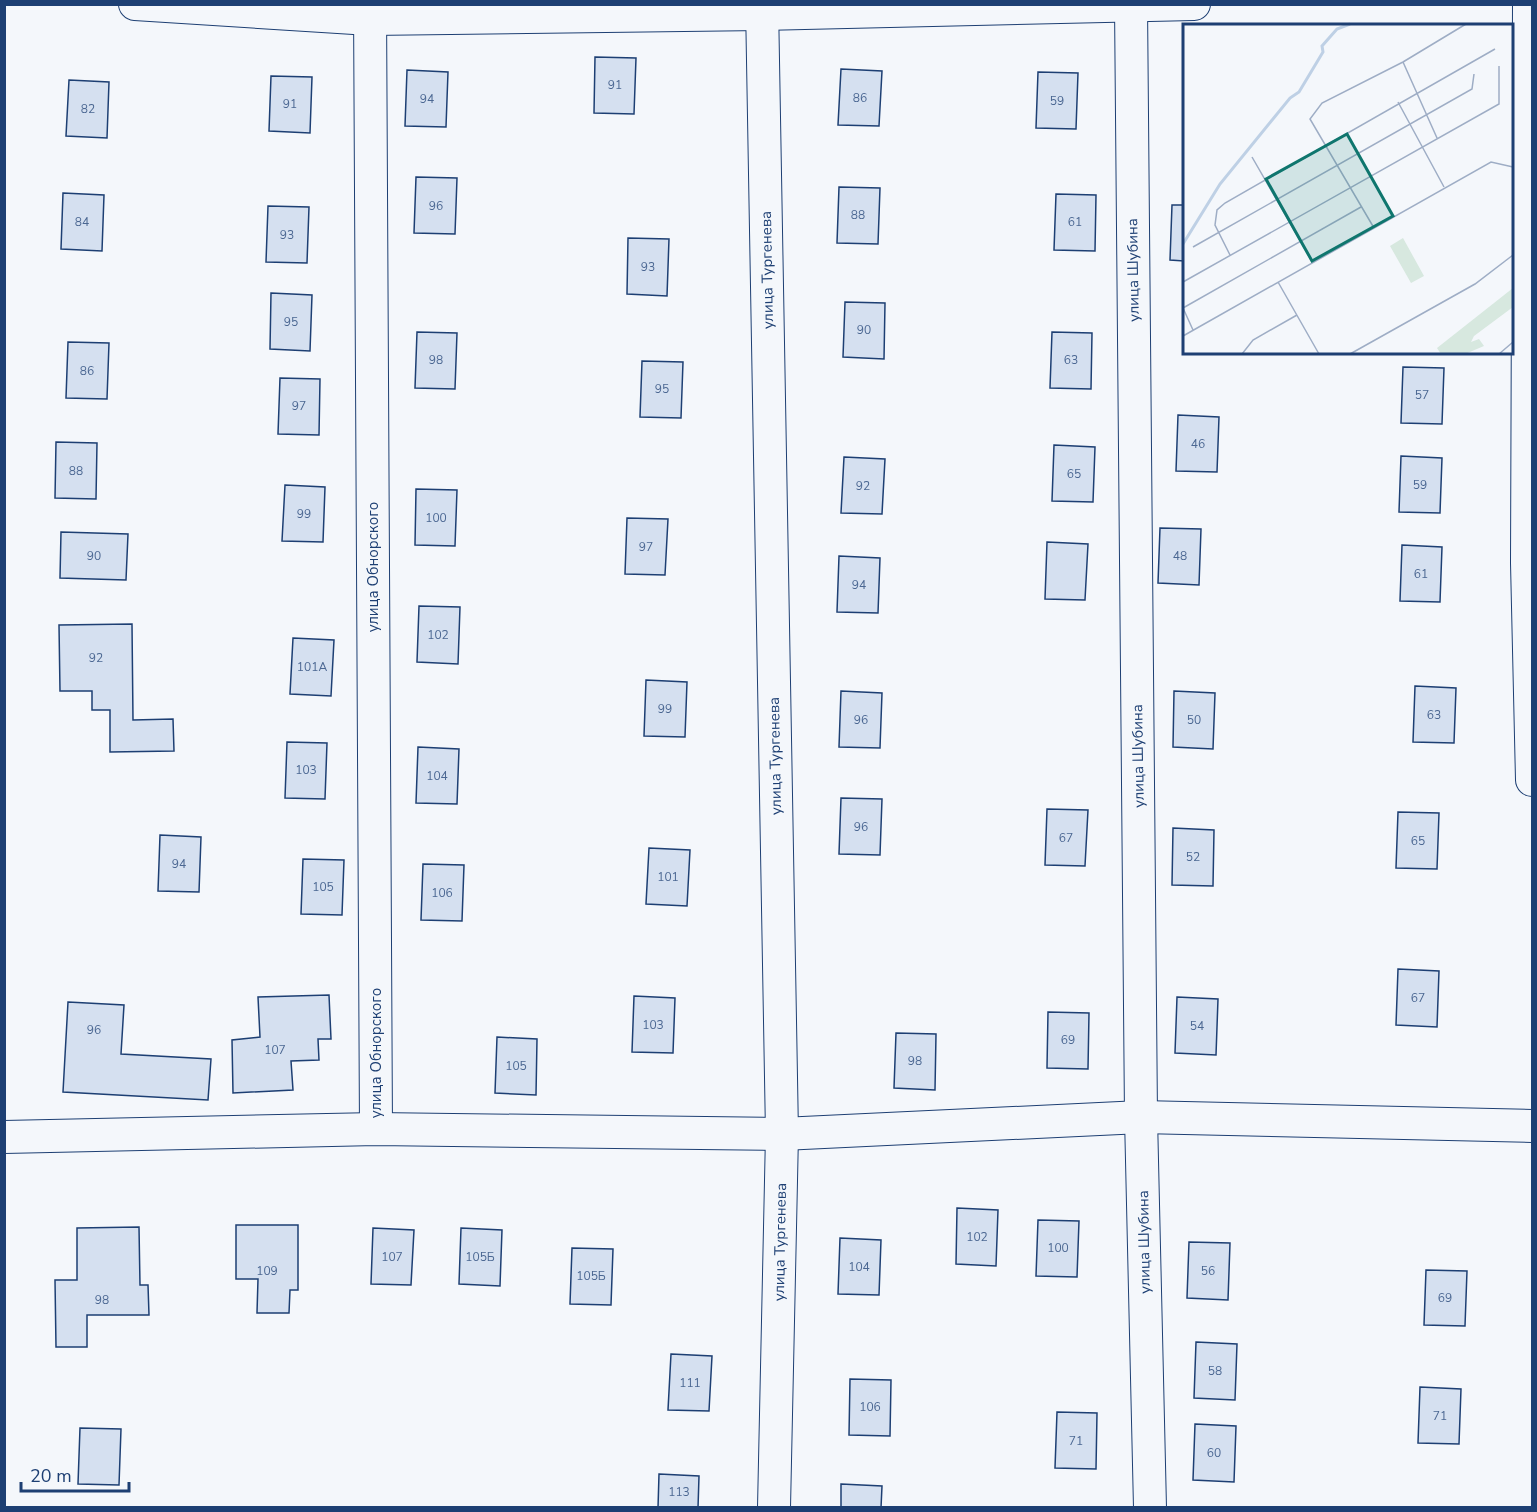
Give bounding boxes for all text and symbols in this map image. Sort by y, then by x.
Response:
inset map [1183,24,1513,354]
house number: 91 [608,77,622,93]
house number: 86 [853,90,867,106]
house number: 94 [420,91,434,107]
house number: 59 [1050,93,1064,109]
house number: 91 [283,96,297,112]
house number: 82 [81,101,95,117]
house number: 96 [429,198,443,214]
house number: 88 [851,207,865,223]
street label: улица Тургенева [756,211,778,329]
house number: 84 [75,214,89,230]
house number: 61 [1068,214,1082,230]
street label: улица Шубина [1122,218,1144,322]
house number: 93 [280,227,294,243]
house number: 93 [641,259,655,275]
house number: 95 [284,314,298,330]
house number: 90 [857,322,871,338]
house number: 98 [429,352,443,368]
house number: 63 [1064,352,1078,368]
house number: 86 [80,363,94,379]
house number: 95 [655,381,669,397]
house number: 57 [1415,387,1429,403]
house number: 97 [292,398,306,414]
house number: 46 [1191,436,1205,452]
house number: 88 [69,463,83,479]
house number: 65 [1067,466,1081,482]
house number: 59 [1413,477,1427,493]
house number: 92 [856,478,870,494]
street label: улица Обнорского [363,502,383,632]
house number: 99 [297,506,311,522]
house number: 100 [425,510,447,526]
house number: 97 [639,539,653,555]
house number: 90 [87,548,101,564]
house number: 48 [1173,548,1187,564]
house number: 61 [1414,566,1428,582]
house number: 94 [852,577,866,593]
house number: 102 [427,627,449,643]
house number: 92 [89,650,103,666]
house number: 101А [297,659,327,675]
street label: улица Тургенева [764,697,786,815]
house number: 99 [658,701,672,717]
street label: улица Шубина [1127,704,1149,808]
house number: 63 [1427,707,1441,723]
house number: 96 [854,712,868,728]
house number: 50 [1187,712,1201,728]
house number: 103 [295,762,317,778]
house number: 104 [426,768,448,784]
house number: 96 [854,819,868,835]
house number: 67 [1059,830,1073,846]
house number: 65 [1411,833,1425,849]
house number: 52 [1186,849,1200,865]
house number: 94 [172,856,186,872]
house number: 101 [657,869,679,885]
house number: 105 [312,879,334,895]
house number: 106 [431,885,453,901]
street label: улица Обнорского [366,988,386,1118]
house number: 67 [1411,990,1425,1006]
house number: 103 [642,1017,664,1033]
house number: 54 [1190,1018,1204,1034]
house number: 96 [87,1022,101,1038]
house number: 69 [1061,1032,1075,1048]
house number: 107 [264,1042,286,1058]
house number: 98 [908,1053,922,1069]
house number: 105 [505,1058,527,1074]
street label: улица Тургенева [769,1183,791,1301]
street label: улица Шубина [1133,1190,1155,1294]
house number: 102 [966,1229,988,1245]
house number: 100 [1047,1240,1069,1256]
house number: 107 [381,1249,403,1265]
house number: 105Б [465,1249,495,1265]
house number: 104 [848,1259,870,1275]
house number: 109 [256,1263,278,1279]
house number: 56 [1201,1263,1215,1279]
house number: 105Б [576,1268,606,1284]
house number: 69 [1438,1290,1452,1306]
house number: 98 [95,1292,109,1308]
house number: 58 [1208,1363,1222,1379]
house number: 111 [679,1375,701,1391]
house number: 106 [859,1399,881,1415]
house number: 71 [1433,1408,1447,1424]
house number: 71 [1069,1433,1083,1449]
house number: 60 [1207,1445,1221,1461]
scale bar [21,1455,129,1493]
text: 20 m [30,1464,72,1488]
house number: 113 [668,1484,690,1500]

